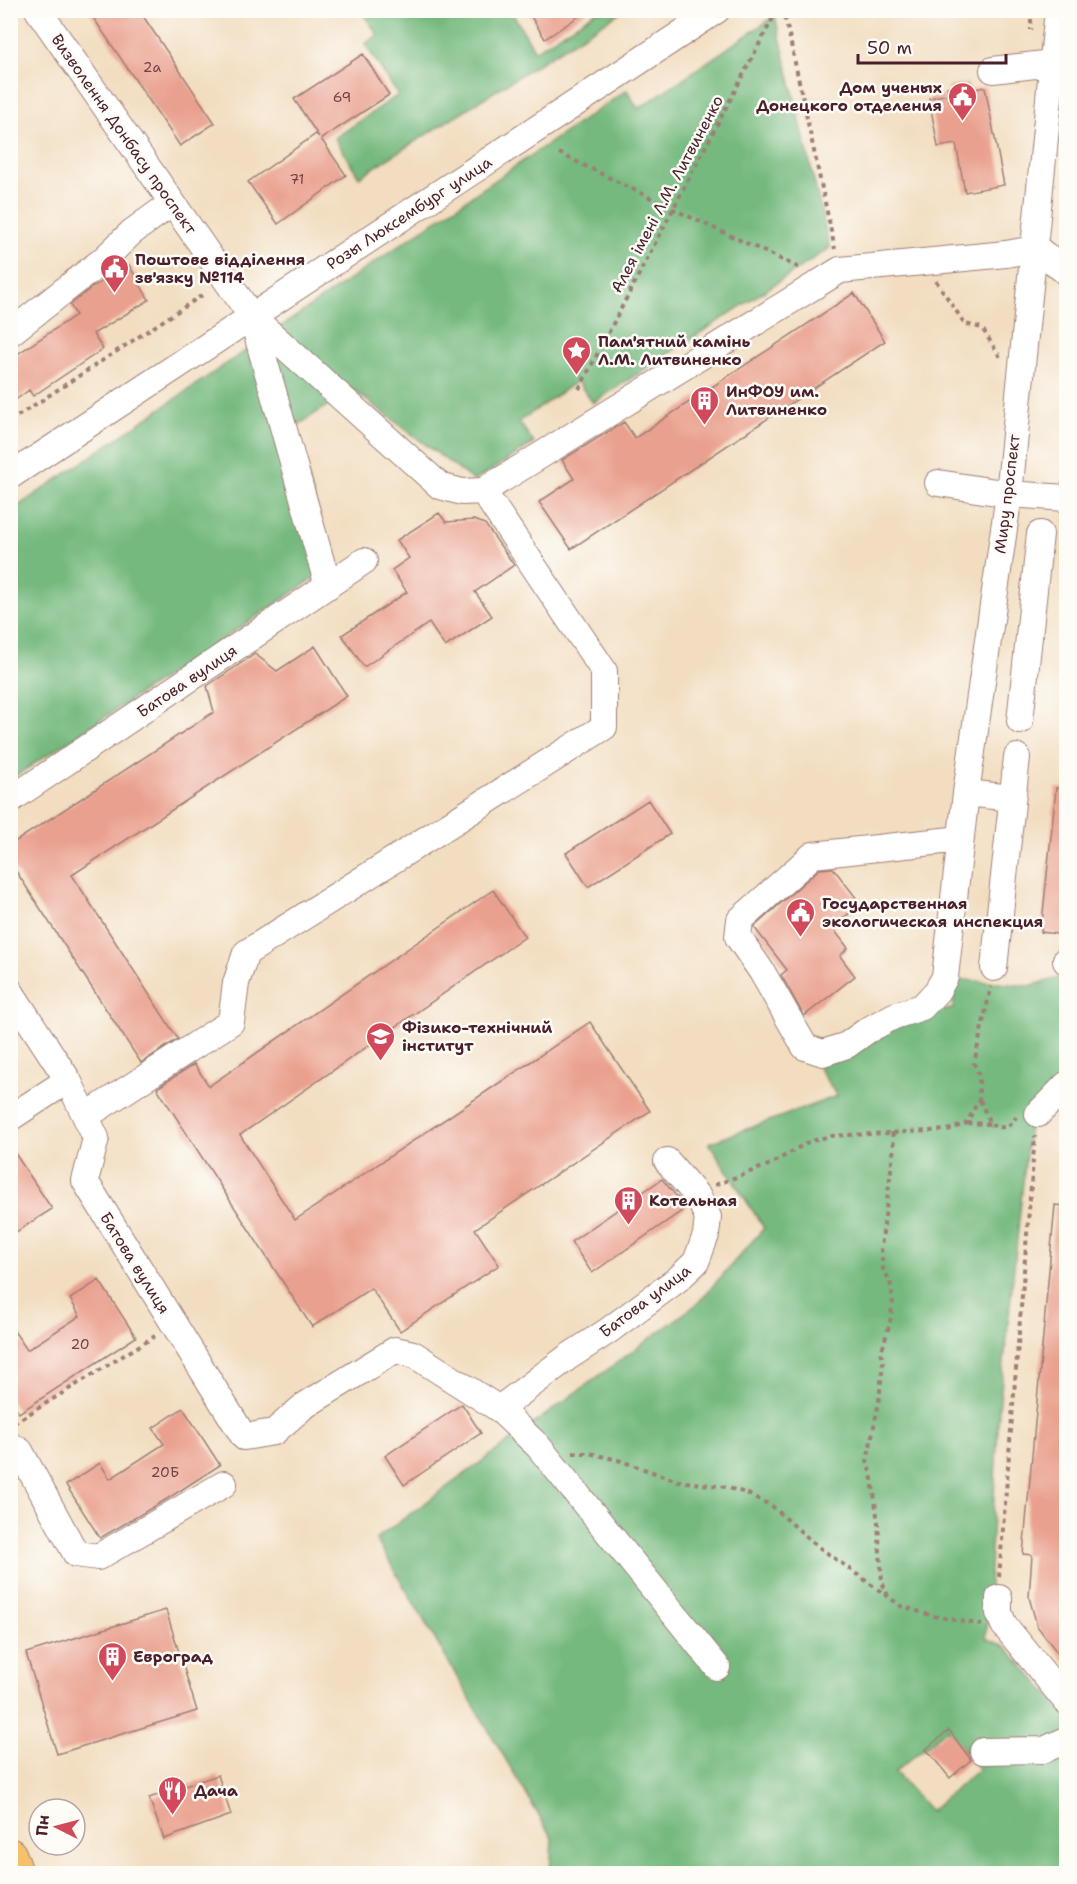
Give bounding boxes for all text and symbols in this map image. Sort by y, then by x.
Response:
scale bar [858,27,1006,65]
street label: Визволення Донбасу проспект [47,30,202,239]
text: 50 m [867,36,912,60]
house number: 2а [143,58,162,76]
place label: Дом ученых Донецкого отделения [756,77,942,116]
public building icon: Дом ученых Донецкого отделения [947,80,979,122]
house number: 69 [333,88,351,106]
street label: Алея імені Л.М. Литвиненко [606,92,728,296]
street label: Розы Люксембург улица [322,152,496,274]
house number: 71 [290,170,304,188]
place label: Поштове відділення зв'язку №114 [135,249,305,288]
public building icon: Поштове відділення зв'язку №114 [98,252,130,294]
place label: Пам'ятний камінь Л.М. Литвиненко [598,331,750,370]
place icon: Пам'ятний камінь Л.М. Литвиненко [561,334,593,376]
place label: ИнФОУ им. Литвиненко [726,381,827,420]
building icon: ИнФОУ им. Литвиненко [689,384,721,426]
street label: Миру проспект [989,432,1025,555]
street label: Батова вулиця [133,640,241,722]
place label: Государственная экологическая инспекция [822,893,1043,932]
public building icon: Государственная экологическая инспекция [785,896,817,938]
place label: Фізико-технічний інститут [402,1017,552,1056]
school or university icon: Фізико-технічний інститут [365,1020,397,1062]
building icon: Котельная [612,1184,644,1226]
place label: Котельная [649,1190,737,1211]
street label: Батова вулиця [95,1208,175,1318]
street label: Батова улица [595,1260,695,1342]
house number: 20 [70,1335,90,1353]
house number: 20Б [151,1463,179,1481]
building icon: Евроград [96,1640,128,1682]
place label: Евроград [133,1646,214,1667]
restaurant icon: Дача [157,1774,189,1816]
place label: Дача [194,1780,238,1801]
north arrow [27,1797,87,1857]
text: Пн [31,1814,54,1837]

